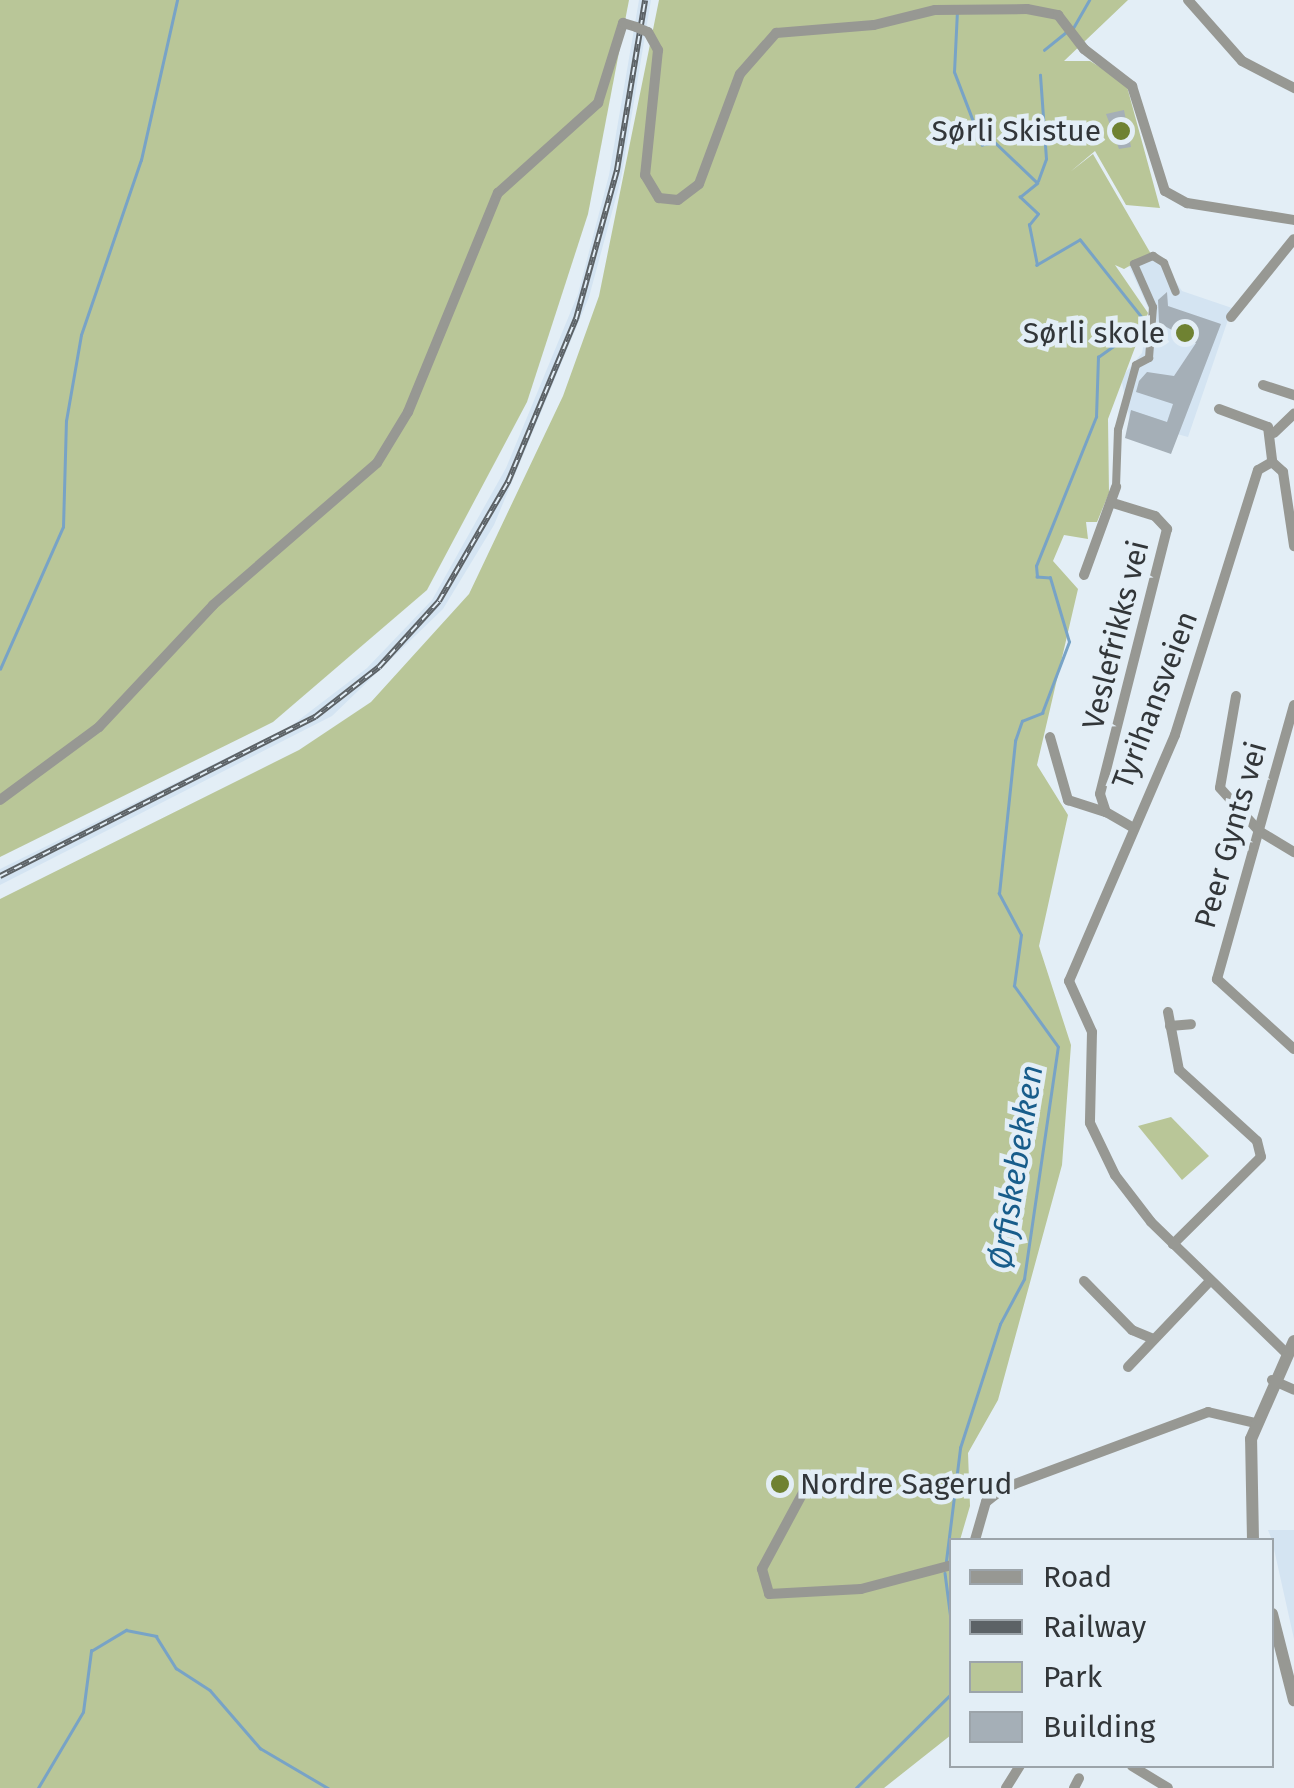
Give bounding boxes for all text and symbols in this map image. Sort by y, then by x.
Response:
place label: Sørli Skistue [932,113,1101,149]
marker: Sørli Skistue [1110,120,1132,142]
place label: Sørli skole [1023,315,1165,351]
marker: Sørli skole [1174,322,1196,344]
street label: Veslefrikks vei [1075,537,1157,733]
street label: Tyrihansveien [1105,606,1205,794]
street label: Peer Gynts vei [1187,738,1275,932]
water label: Ørfiskebekken [981,1062,1051,1272]
place label: Nordre Sagerud [800,1466,1012,1502]
marker: Nordre Sagerud [769,1473,791,1495]
legend [949,1538,1274,1768]
text: Road [1043,1559,1112,1595]
text: Railway [1043,1609,1146,1645]
text: Park [1043,1659,1102,1695]
text: Building [1043,1709,1155,1745]

